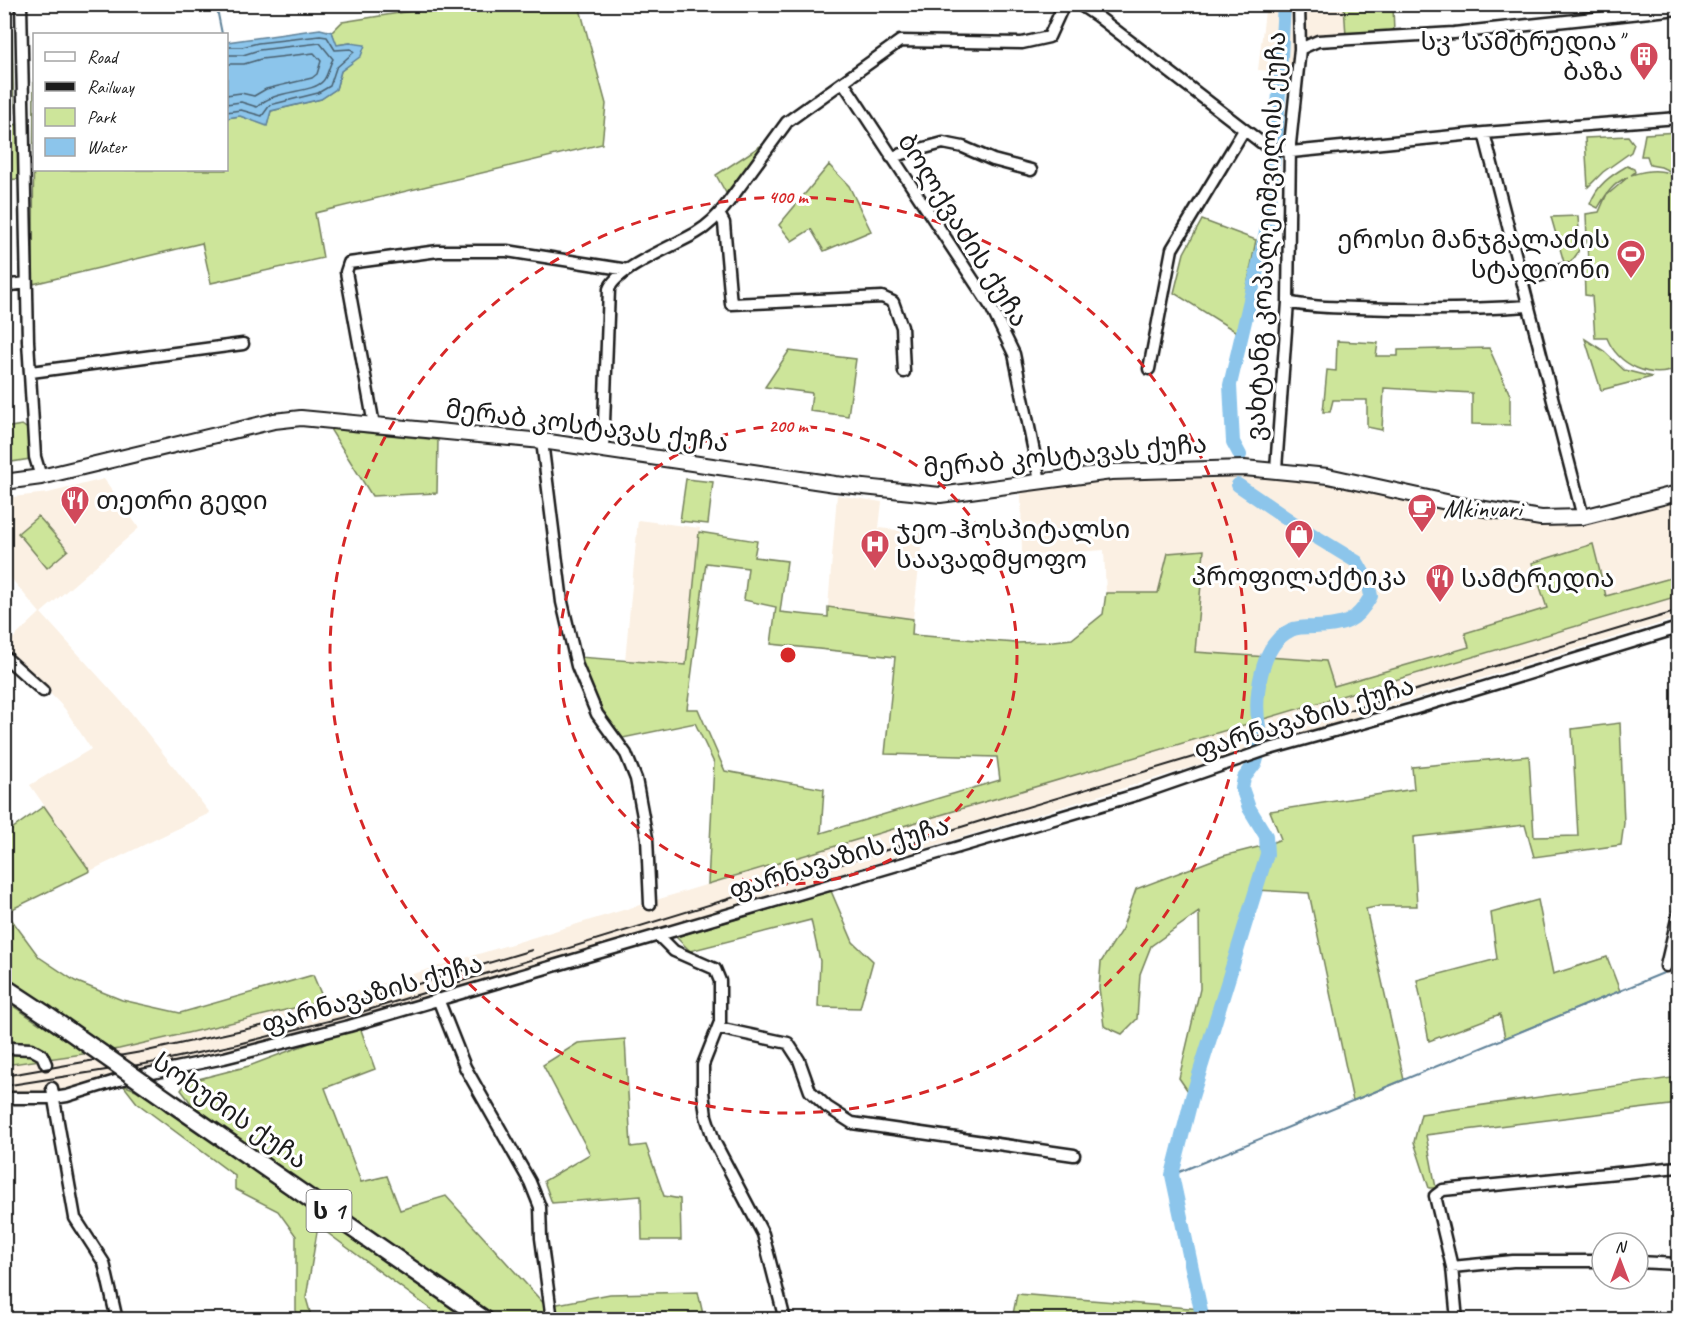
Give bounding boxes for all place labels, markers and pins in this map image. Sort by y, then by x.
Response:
place label: სკ "სამტრედია" ბაზა [1421,25,1628,88]
building icon: სკ "სამტრედია" ბაზა [1628,40,1660,82]
place label: ეროსი მანჯგალაძის სტადიონი [1337,223,1610,286]
sports icon: ეროსი მანჯგალაძის სტადიონი [1615,238,1647,280]
restaurant icon: თეთრი გედი [59,484,91,526]
place label: თეთრი გედი [96,484,268,517]
cafe icon: Mkinvari [1406,492,1438,534]
place label: Mkinvari [1443,492,1525,525]
place label: ჯეო-ჰოსპიტალსი საავადმყოფო [896,513,1130,576]
shop icon: პროფილაქტიკა [1283,518,1315,560]
hospital icon: ჯეო-ჰოსპიტალსი საავადმყოფო [859,528,891,570]
place label: პროფილაქტიკა [1191,560,1407,593]
restaurant icon: სამტრედია [1424,562,1456,604]
place label: სამტრედია [1461,562,1614,595]
centre of rings [778,645,798,665]

